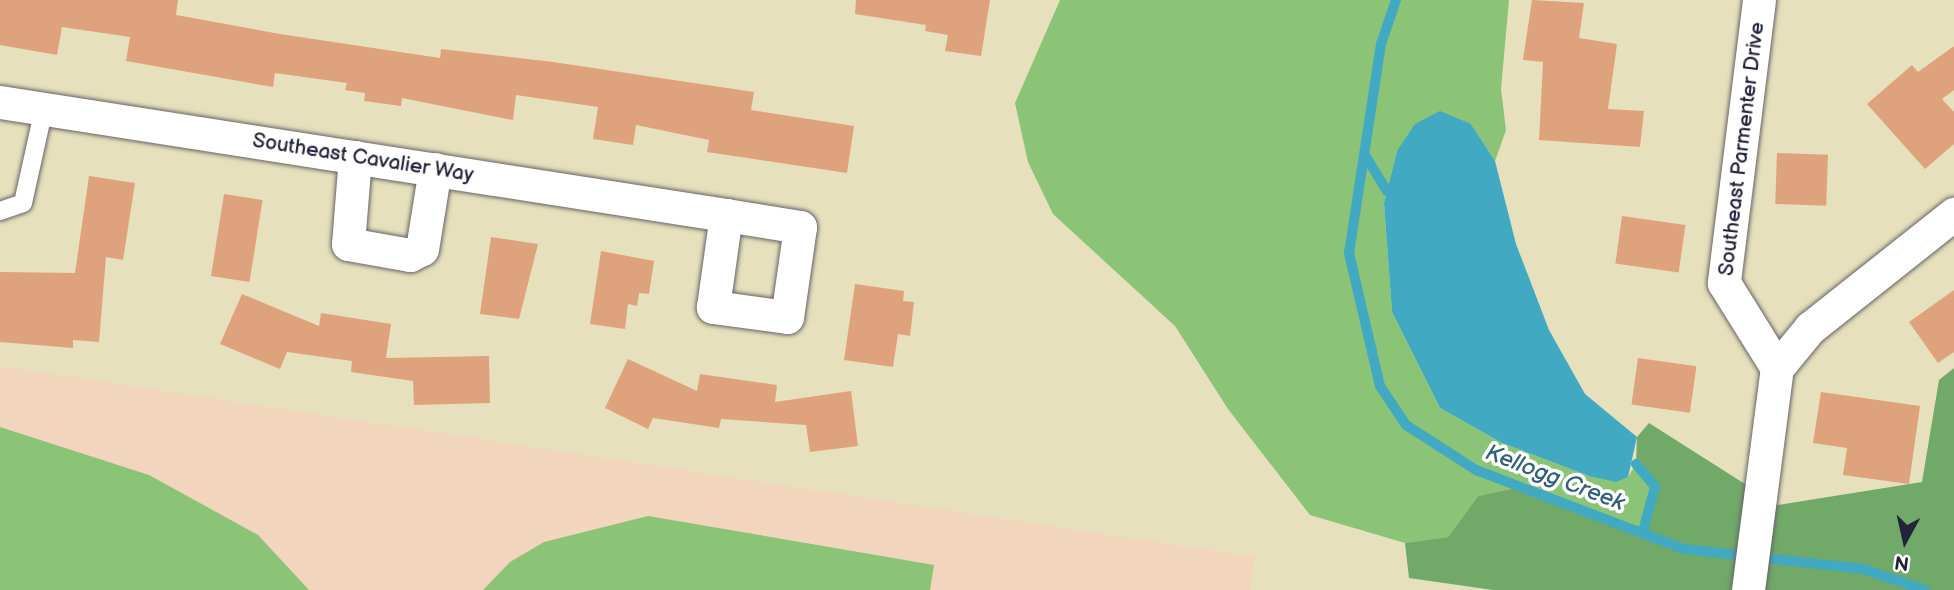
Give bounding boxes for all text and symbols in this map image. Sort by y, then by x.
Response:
street label: Southeast Parmenter Drive [1714,21,1770,277]
street label: Southeast Cavalier Way [250,128,476,188]
water label: Kellogg Creek [1482,439,1628,517]
north arrow [1870,506,1940,576]
text: N [1893,550,1911,575]

